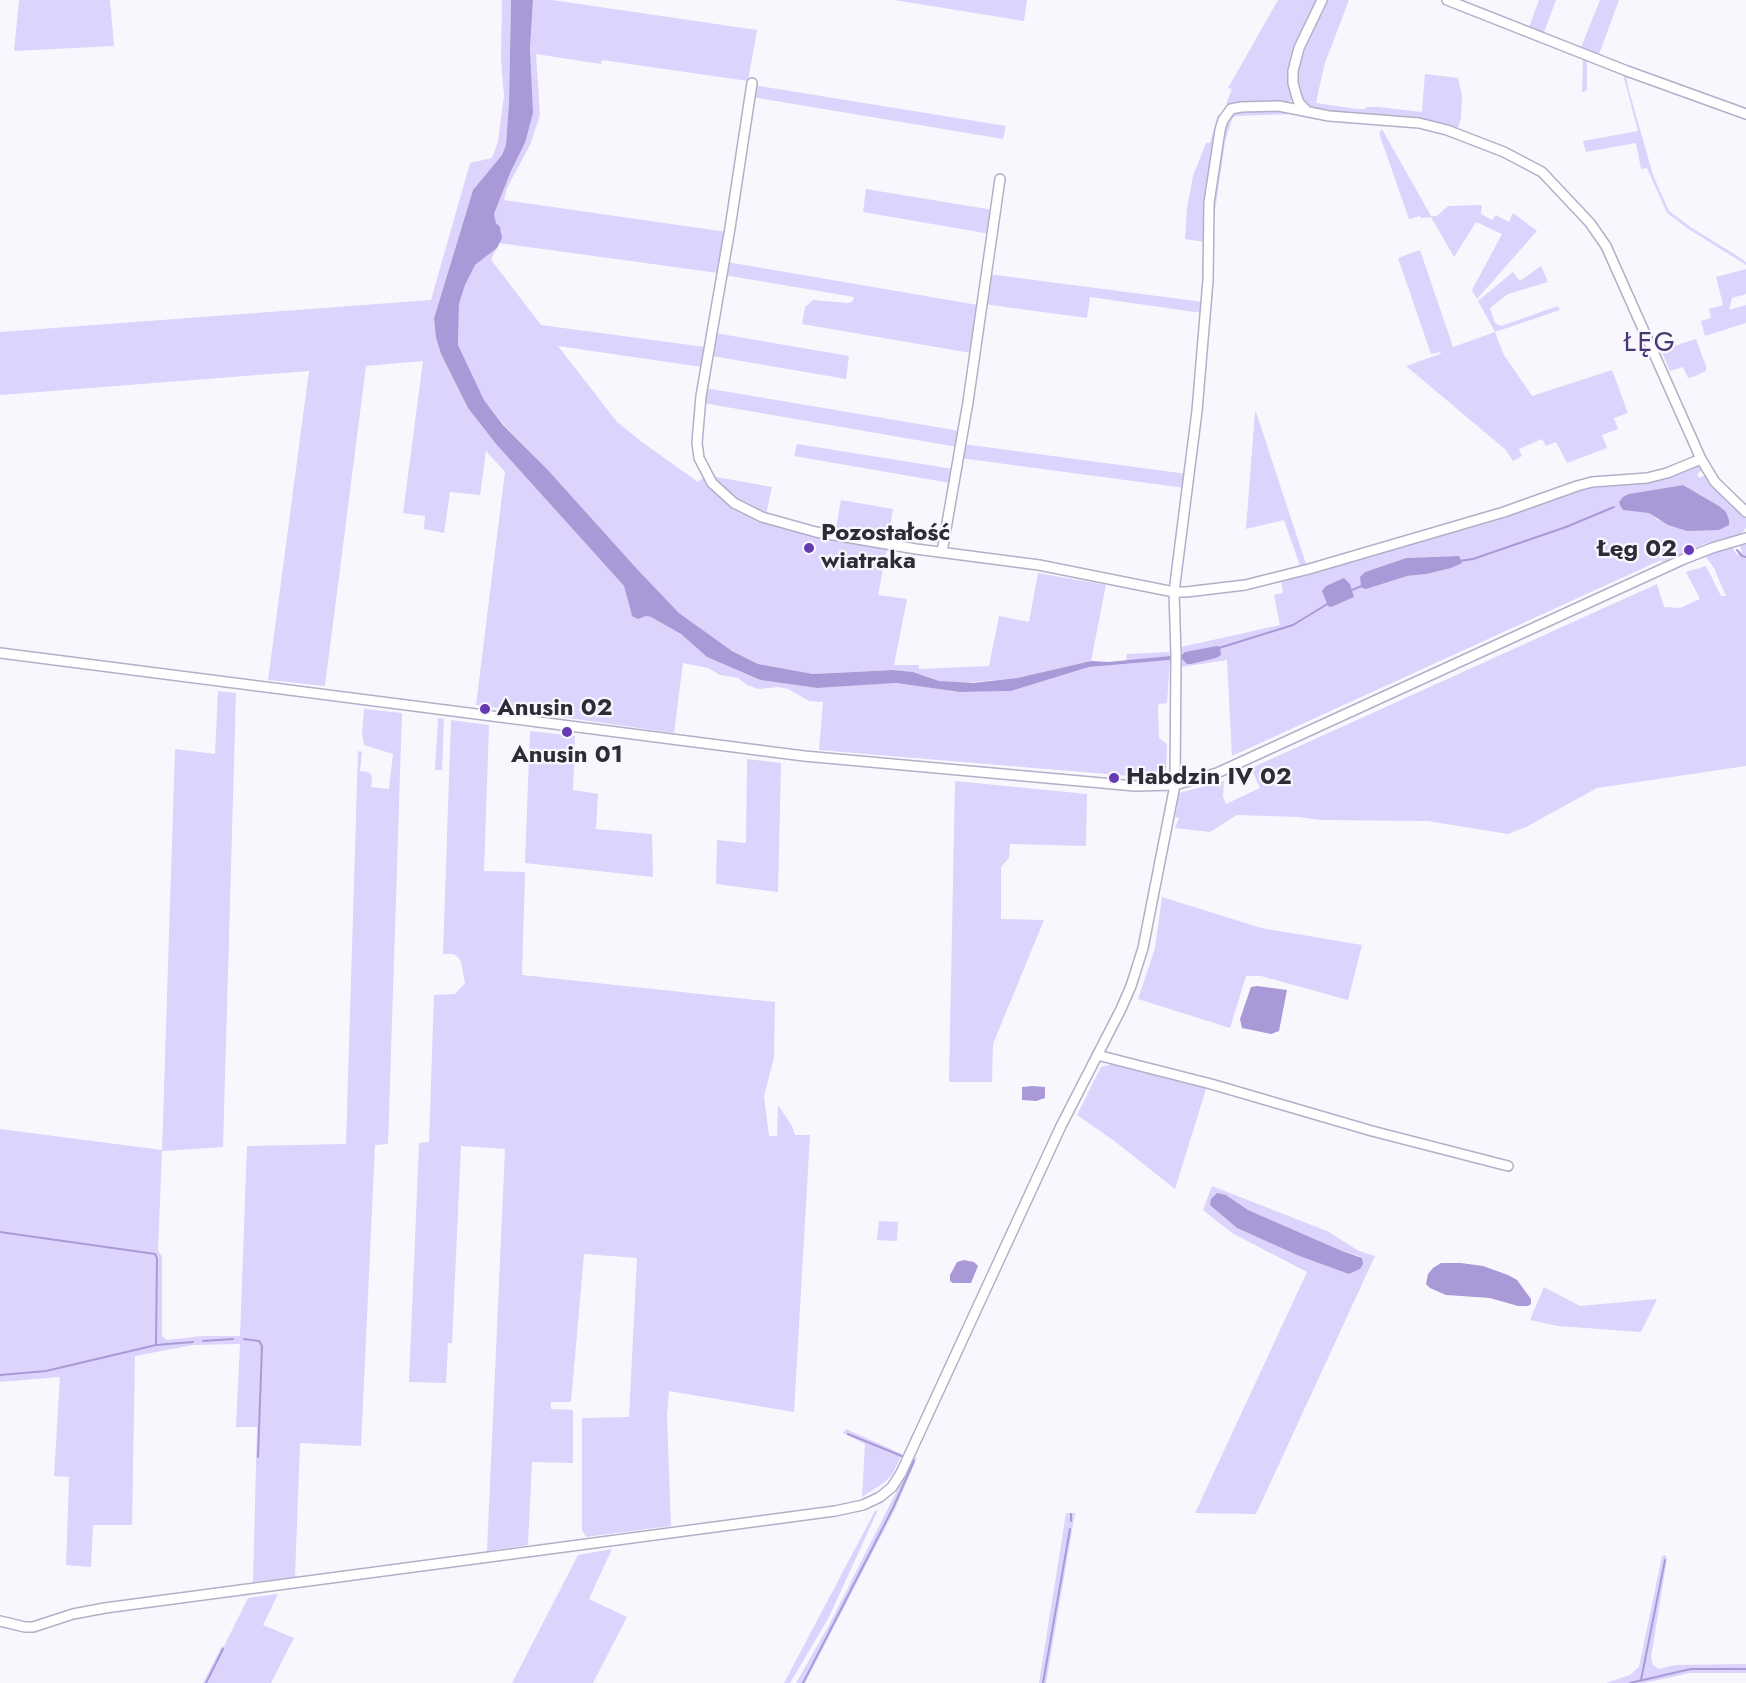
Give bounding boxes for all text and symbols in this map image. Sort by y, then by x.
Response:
district label: ŁĘG [1624,328,1676,360]
place label: Pozostałość wiatraka [821,520,950,576]
place label: Łęg 02 [1597,536,1677,564]
marker: Pozostałość wiatraka [802,541,816,555]
marker: Łęg 02 [1682,543,1696,557]
place label: Anusin 02 [497,695,612,723]
marker: Anusin 02 [478,702,492,716]
marker: Anusin 01 [560,725,574,739]
place label: Anusin 01 [511,742,623,770]
place label: Habdzin IV 02 [1126,764,1292,792]
marker: Habdzin IV 02 [1107,771,1121,785]

